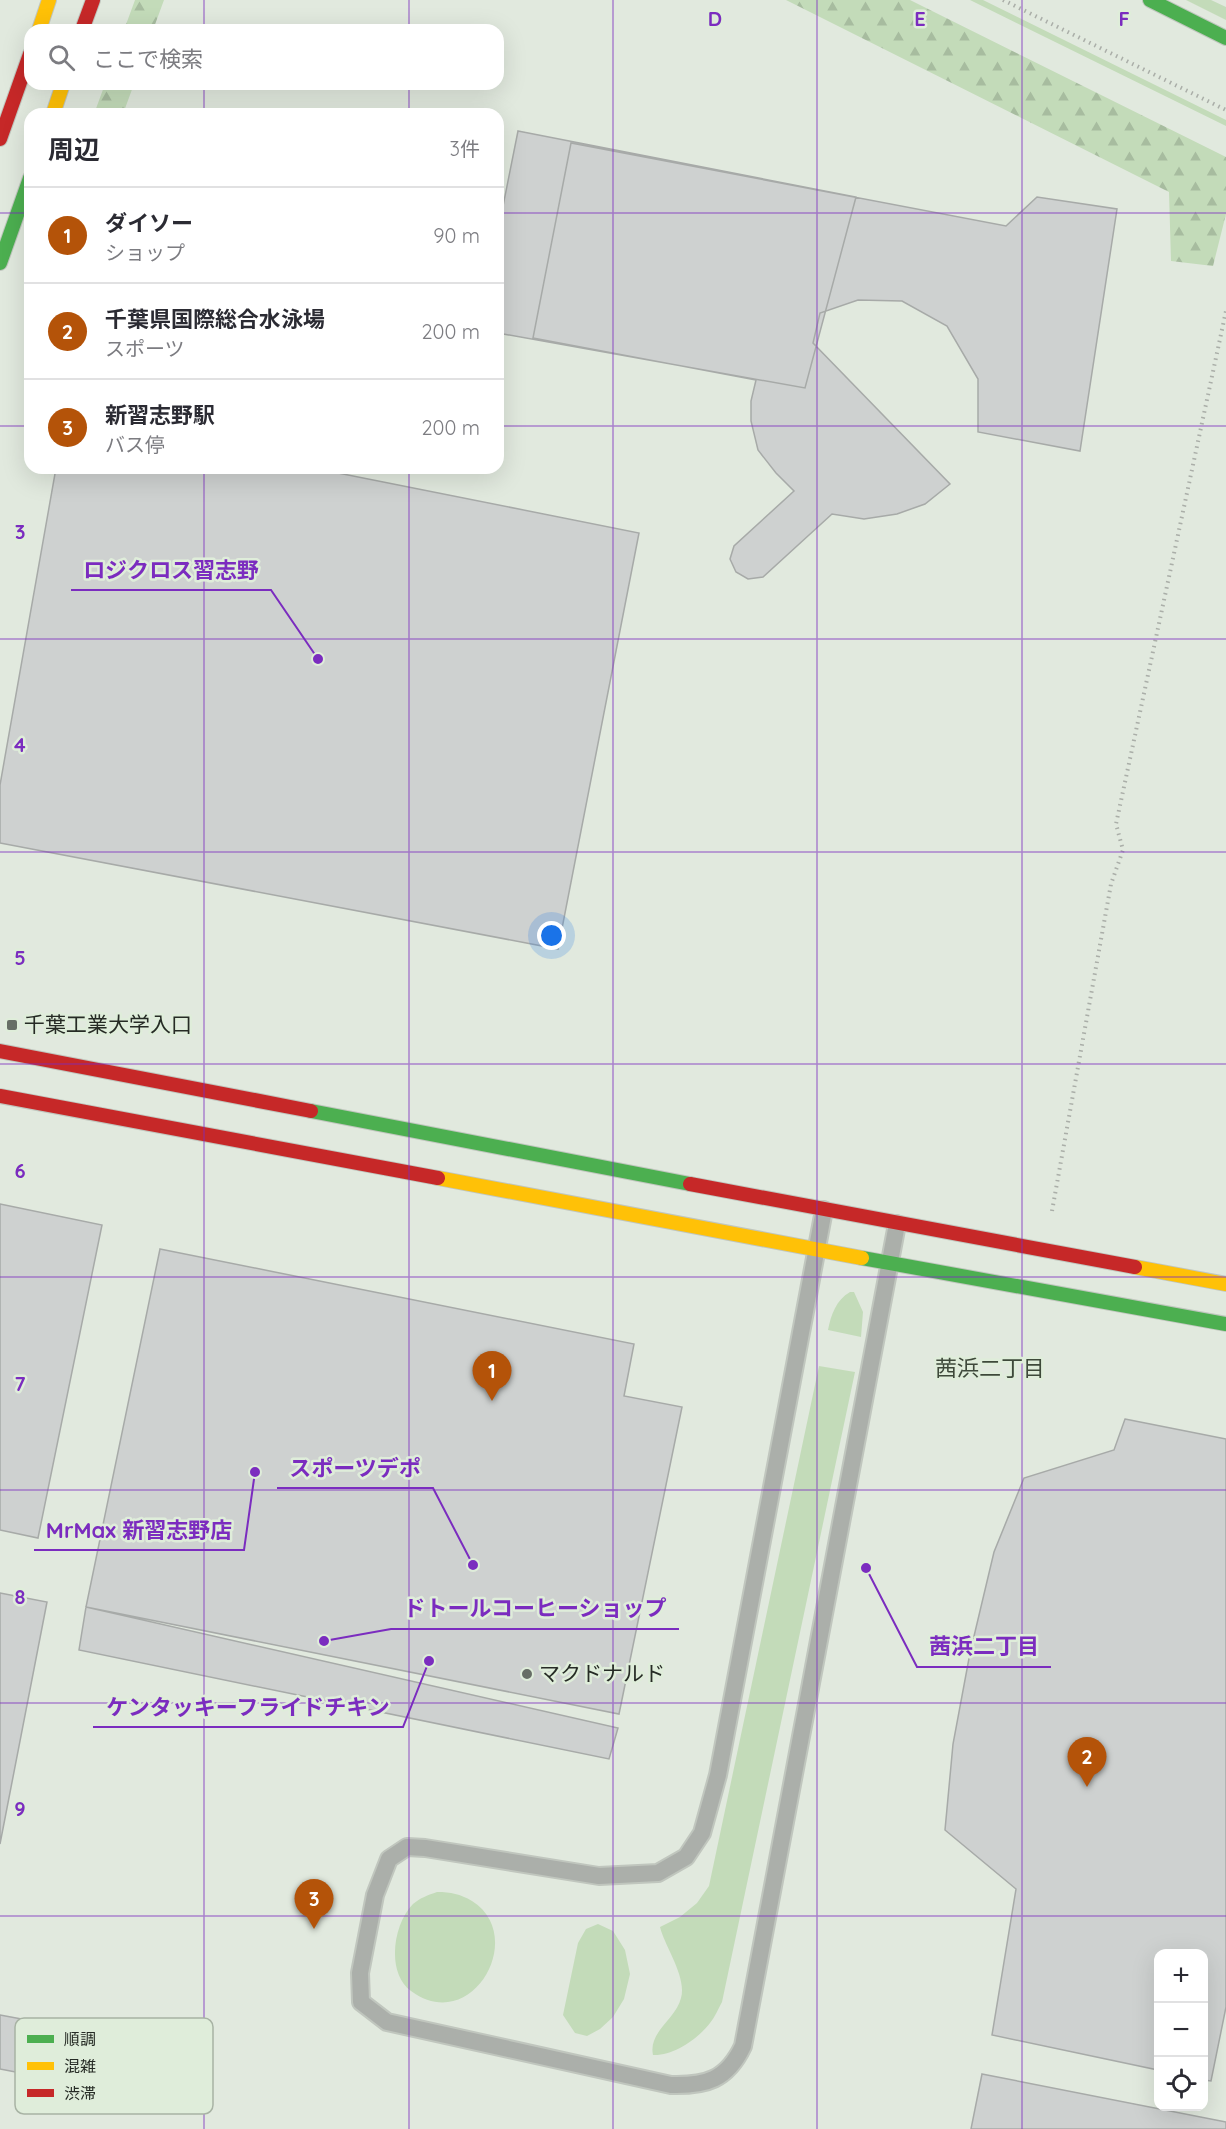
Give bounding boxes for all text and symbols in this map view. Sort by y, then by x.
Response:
text: D [708,6,722,31]
text: E [914,6,926,31]
text: F [1118,6,1130,31]
search box [24,24,504,90]
icon: search [45,41,78,74]
text: ここで検索 [93,45,203,73]
text: 周辺 [48,133,100,166]
text: 3件 [450,136,480,161]
text: ダイソー [105,209,193,237]
text: 1 [64,223,71,248]
text: 90 m [433,223,480,248]
text: ショップ [105,240,185,265]
text: 千葉県国際総合水泳場 [105,305,325,333]
text: 2 [62,319,73,344]
text: 200 m [421,319,480,344]
text: スポーツ [105,336,185,361]
text: 新習志野駅 [105,401,215,429]
text: 3 [62,415,73,440]
text: 200 m [421,415,480,440]
text: バス停 [105,432,165,457]
text: 3 [15,519,25,544]
callout: ロジクロス習志野 [71,550,271,590]
text: ロジクロス習志野 [83,556,259,584]
text: 4 [14,732,26,757]
your location [537,921,566,950]
text: 5 [14,945,26,970]
place label: 千葉工業大学入口 [24,1011,192,1037]
marker: 千葉工業大学入口 [5,1018,19,1032]
text: 6 [14,1158,26,1183]
pin: 1 [472,1352,512,1401]
district label: 茜浜二丁目 [935,1354,1045,1382]
text: 7 [15,1371,26,1396]
callout: スポーツデポ [277,1448,433,1488]
text: スポーツデポ [289,1454,421,1482]
callout: MrMax 新習志野店 [34,1510,244,1550]
text: MrMax 新習志野店 [46,1516,232,1544]
text: 8 [15,1584,26,1609]
callout: ドトールコーヒーショップ [391,1589,679,1629]
text: ドトールコーヒーショップ [403,1594,667,1622]
callout: 茜浜二丁目 [917,1627,1051,1667]
text: 茜浜二丁目 [929,1632,1039,1660]
place label: マクドナルド [539,1660,665,1686]
marker: マクドナルド [520,1667,534,1681]
callout: ケンタッキーフライドチキン [93,1687,403,1727]
text: ケンタッキーフライドチキン [106,1693,390,1721]
pin: 2 [1068,1738,1106,1787]
text: 9 [14,1796,26,1821]
pin: 3 [294,1880,334,1929]
map controls [1154,1949,1208,2111]
button: + [1154,1949,1208,2003]
button: − [1154,2003,1208,2057]
legend [15,2018,213,2114]
text: 順調 [64,2029,96,2049]
text: 混雑 [64,2056,96,2076]
button: locate [1154,2057,1208,2111]
text: 渋滞 [64,2083,96,2103]

